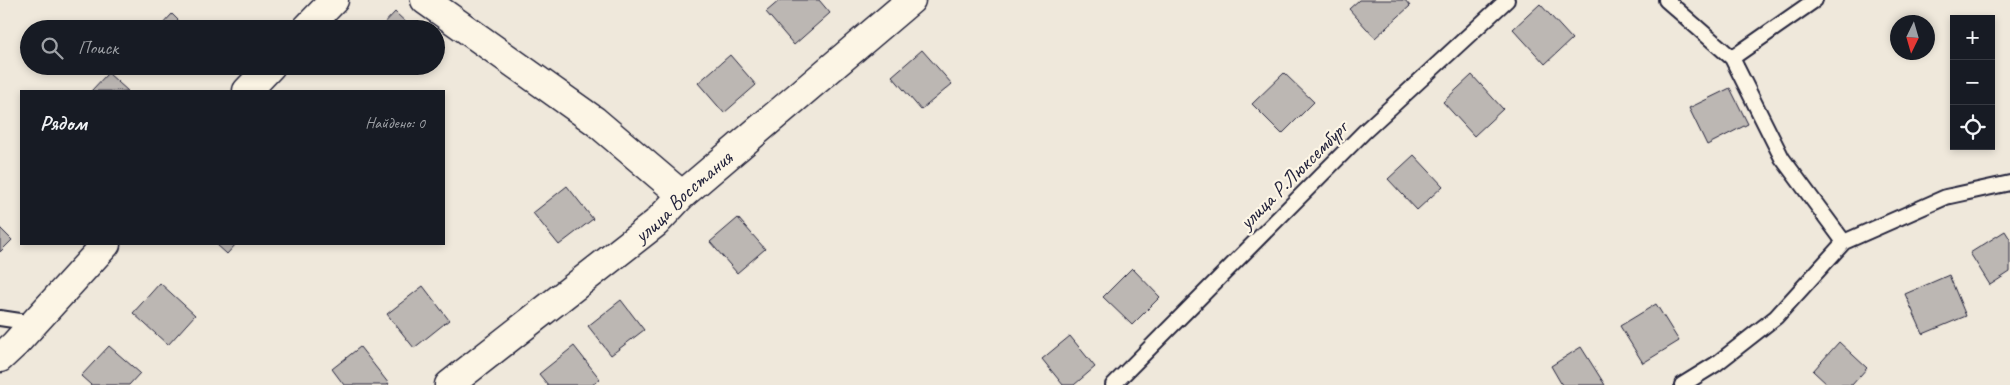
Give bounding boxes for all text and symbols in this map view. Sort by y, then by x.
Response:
north arrow [1890,15,1935,60]
map controls [1950,15,1995,150]
button: + [1950,15,1995,60]
search box [20,20,445,75]
icon: search [38,34,66,62]
text: Поиск [78,36,118,60]
button: − [1950,60,1995,105]
button: locate [1950,105,1995,150]
text: Рядом [40,110,87,136]
text: Найдено: 0 [365,113,425,133]
street label: улица Р.Люксембург [1232,113,1355,236]
street label: улица Восстания [627,144,739,249]

